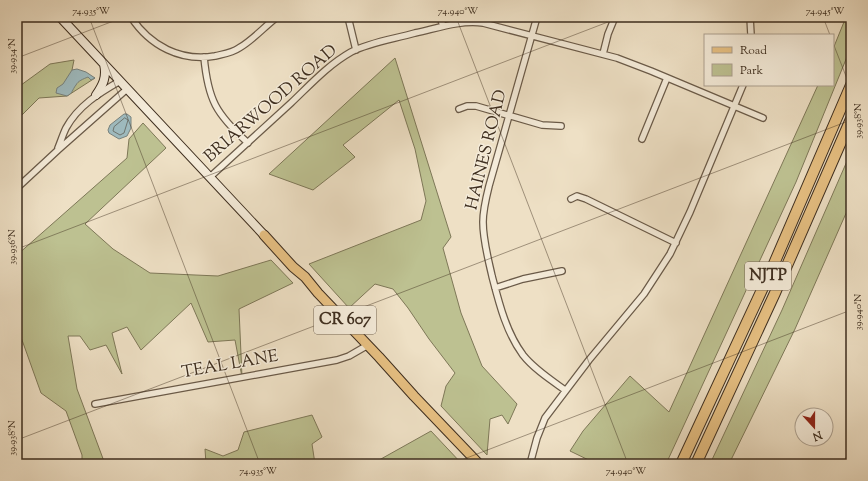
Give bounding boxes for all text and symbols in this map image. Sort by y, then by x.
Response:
text: 74.935°W [72,4,110,19]
text: 74.940°W [438,4,478,19]
text: 74.945°W [806,4,844,19]
legend [704,34,834,86]
text: 39.934°N [5,38,20,74]
street label: BRIARWOOD ROAD [199,39,343,169]
text: Road [740,42,767,60]
text: Park [740,62,763,80]
street label: HAINES ROAD [460,87,514,213]
text: 39.938°N [851,103,866,139]
text: 39.936°N [5,229,20,265]
road number: NJTP [745,262,791,290]
text: 39.940°N [851,294,866,330]
road number: CR 607 [314,306,376,334]
street label: TEAL LANE [180,345,280,385]
north arrow [794,407,834,447]
text: 39.938°N [5,420,20,456]
text: N [810,426,825,445]
text: 74.935°W [239,464,277,479]
text: 74.940°W [606,464,646,479]

